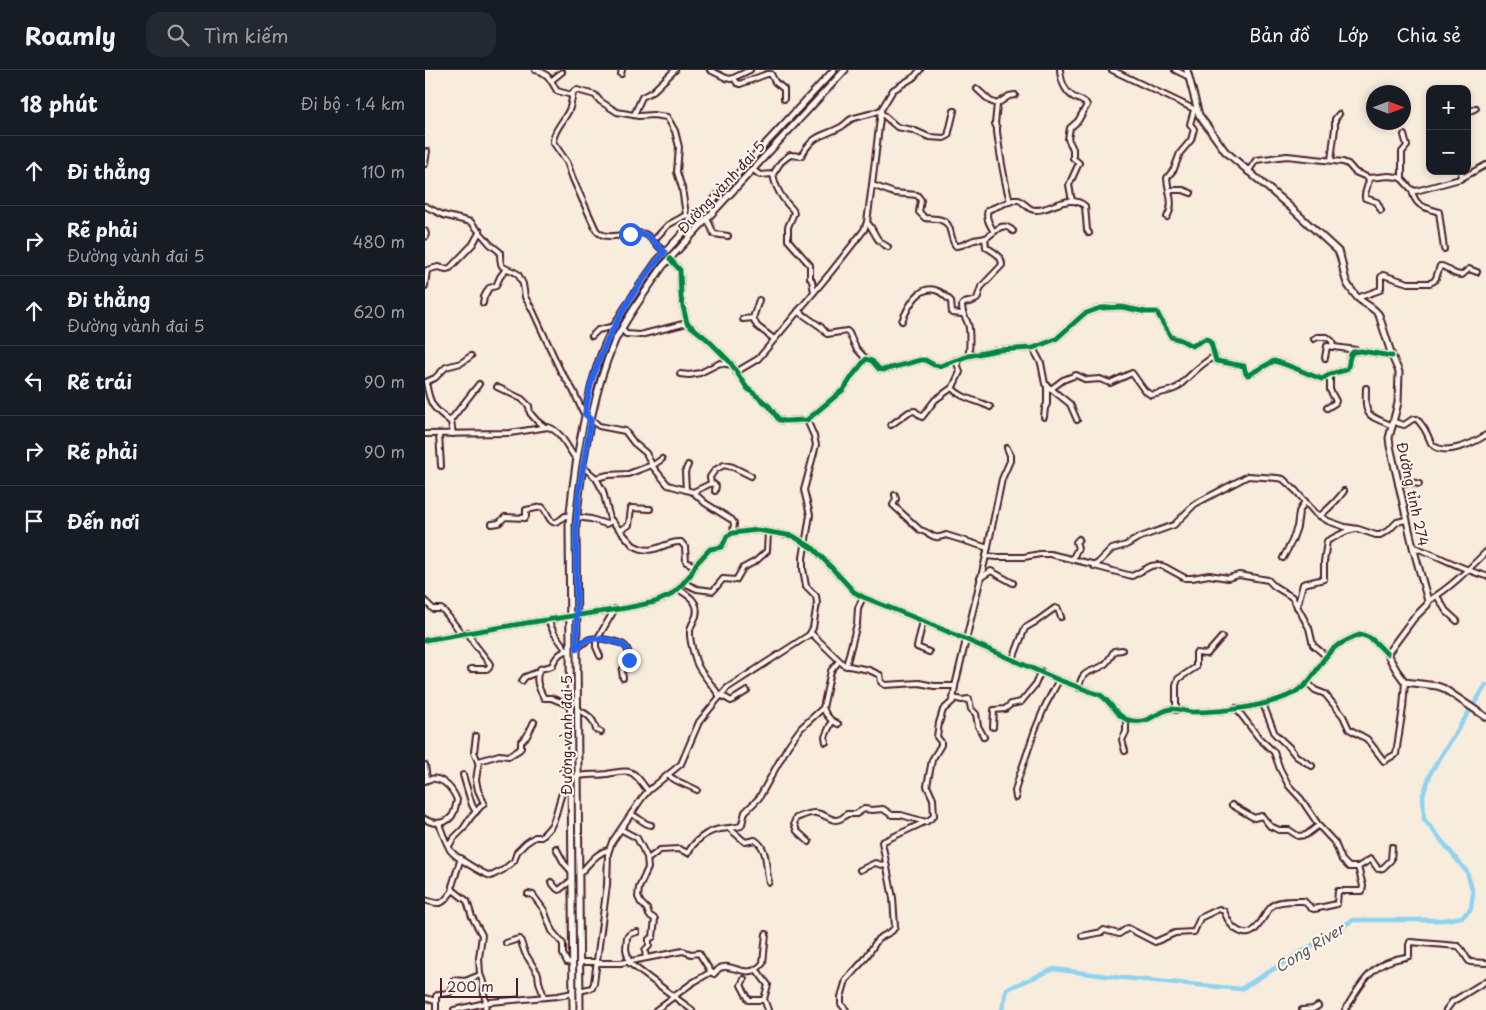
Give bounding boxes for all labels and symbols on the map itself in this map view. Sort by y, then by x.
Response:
north arrow [1366,85,1411,130]
street label: Đường vành đai 5 [672,136,770,238]
route start [619,223,642,246]
street label: Đường tỉnh 274 [1392,440,1434,548]
route end [618,649,641,672]
street label: Đường vành đai 5 [556,675,577,795]
water label: Cong River [1270,915,1350,977]
scale bar [440,975,517,998]

